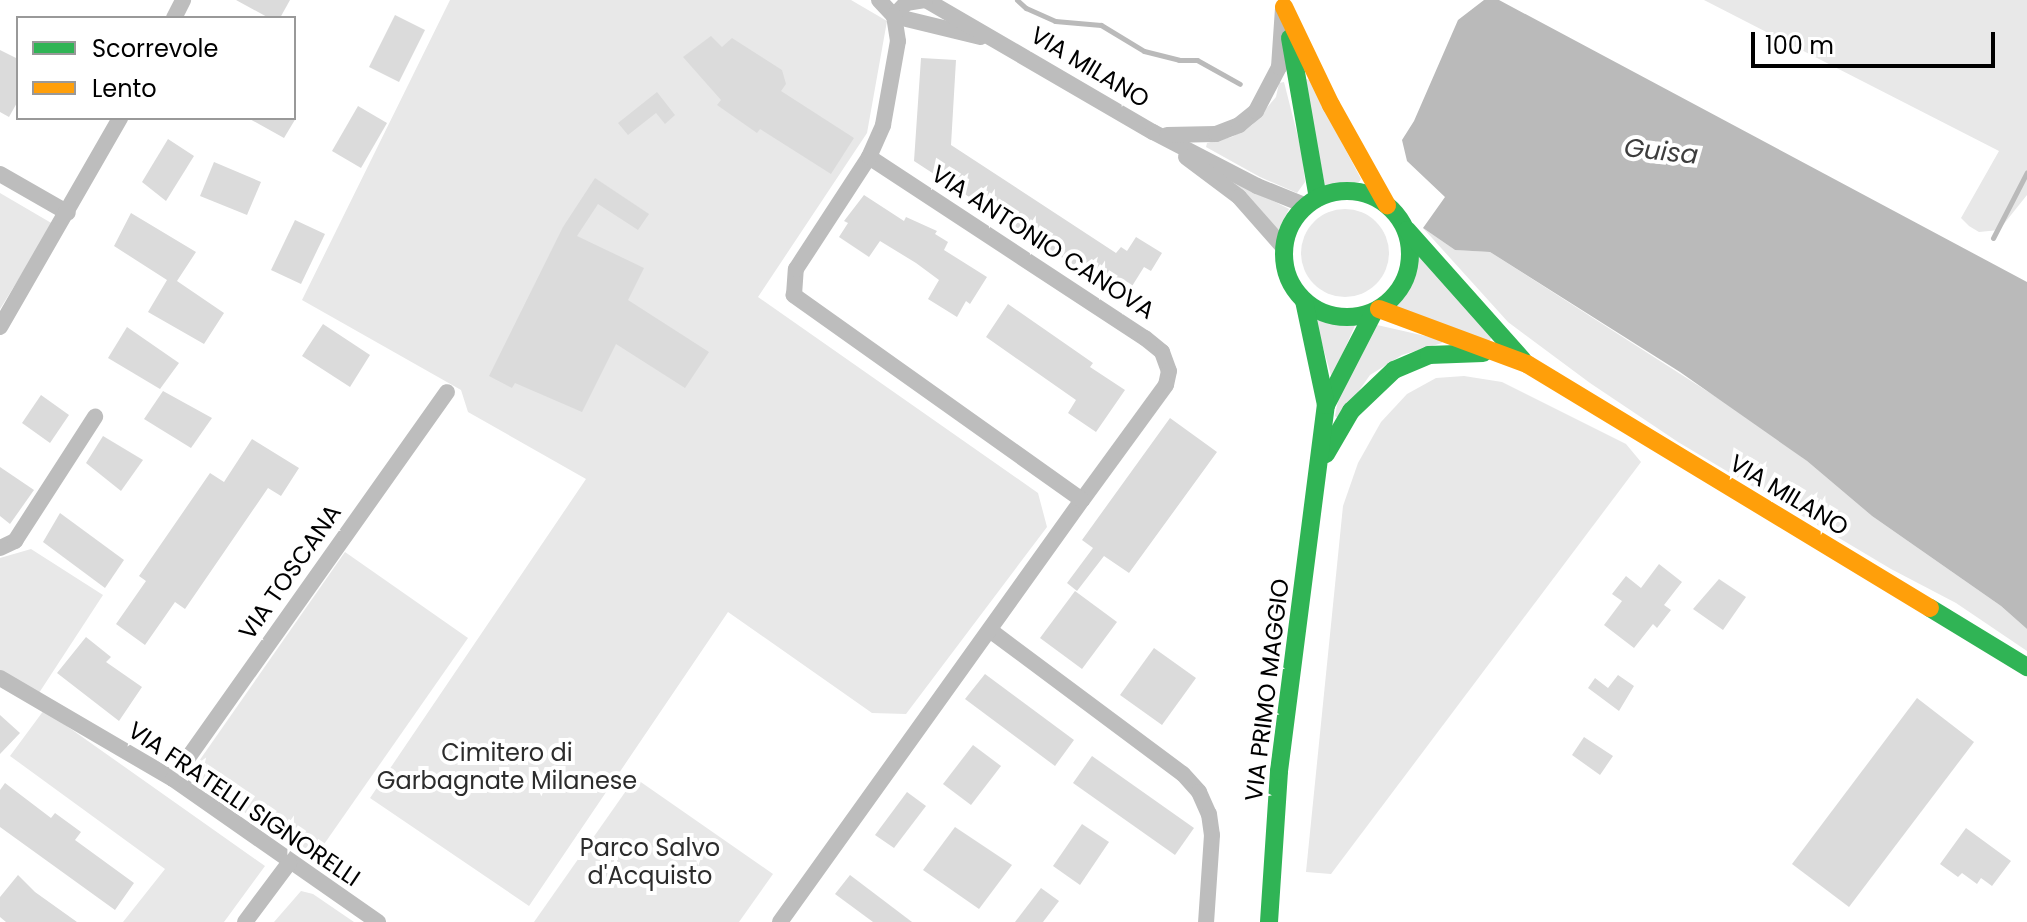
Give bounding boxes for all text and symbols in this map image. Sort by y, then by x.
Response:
legend [16,16,296,120]
scale bar [1755,16,1999,66]
street label: VIA MILANO [1025,20,1155,114]
text: 100 m [1765,29,1834,62]
text: Scorrevole [92,32,218,65]
text: Lento [92,72,157,105]
water label: Guisa [1622,133,1700,171]
street label: VIA ANTONIO CANOVA [926,159,1160,325]
street label: VIA MILANO [1724,448,1854,542]
street label: VIA TOSCANA [233,499,347,645]
street label: VIA PRIMO MAGGIO [1239,577,1295,803]
street label: VIA FRATELLI SIGNORELLI [122,715,366,893]
park label: Cimitero di Garbagnate Milanese [377,739,637,795]
park label: Parco Salvo d'Acquisto [580,834,720,890]

